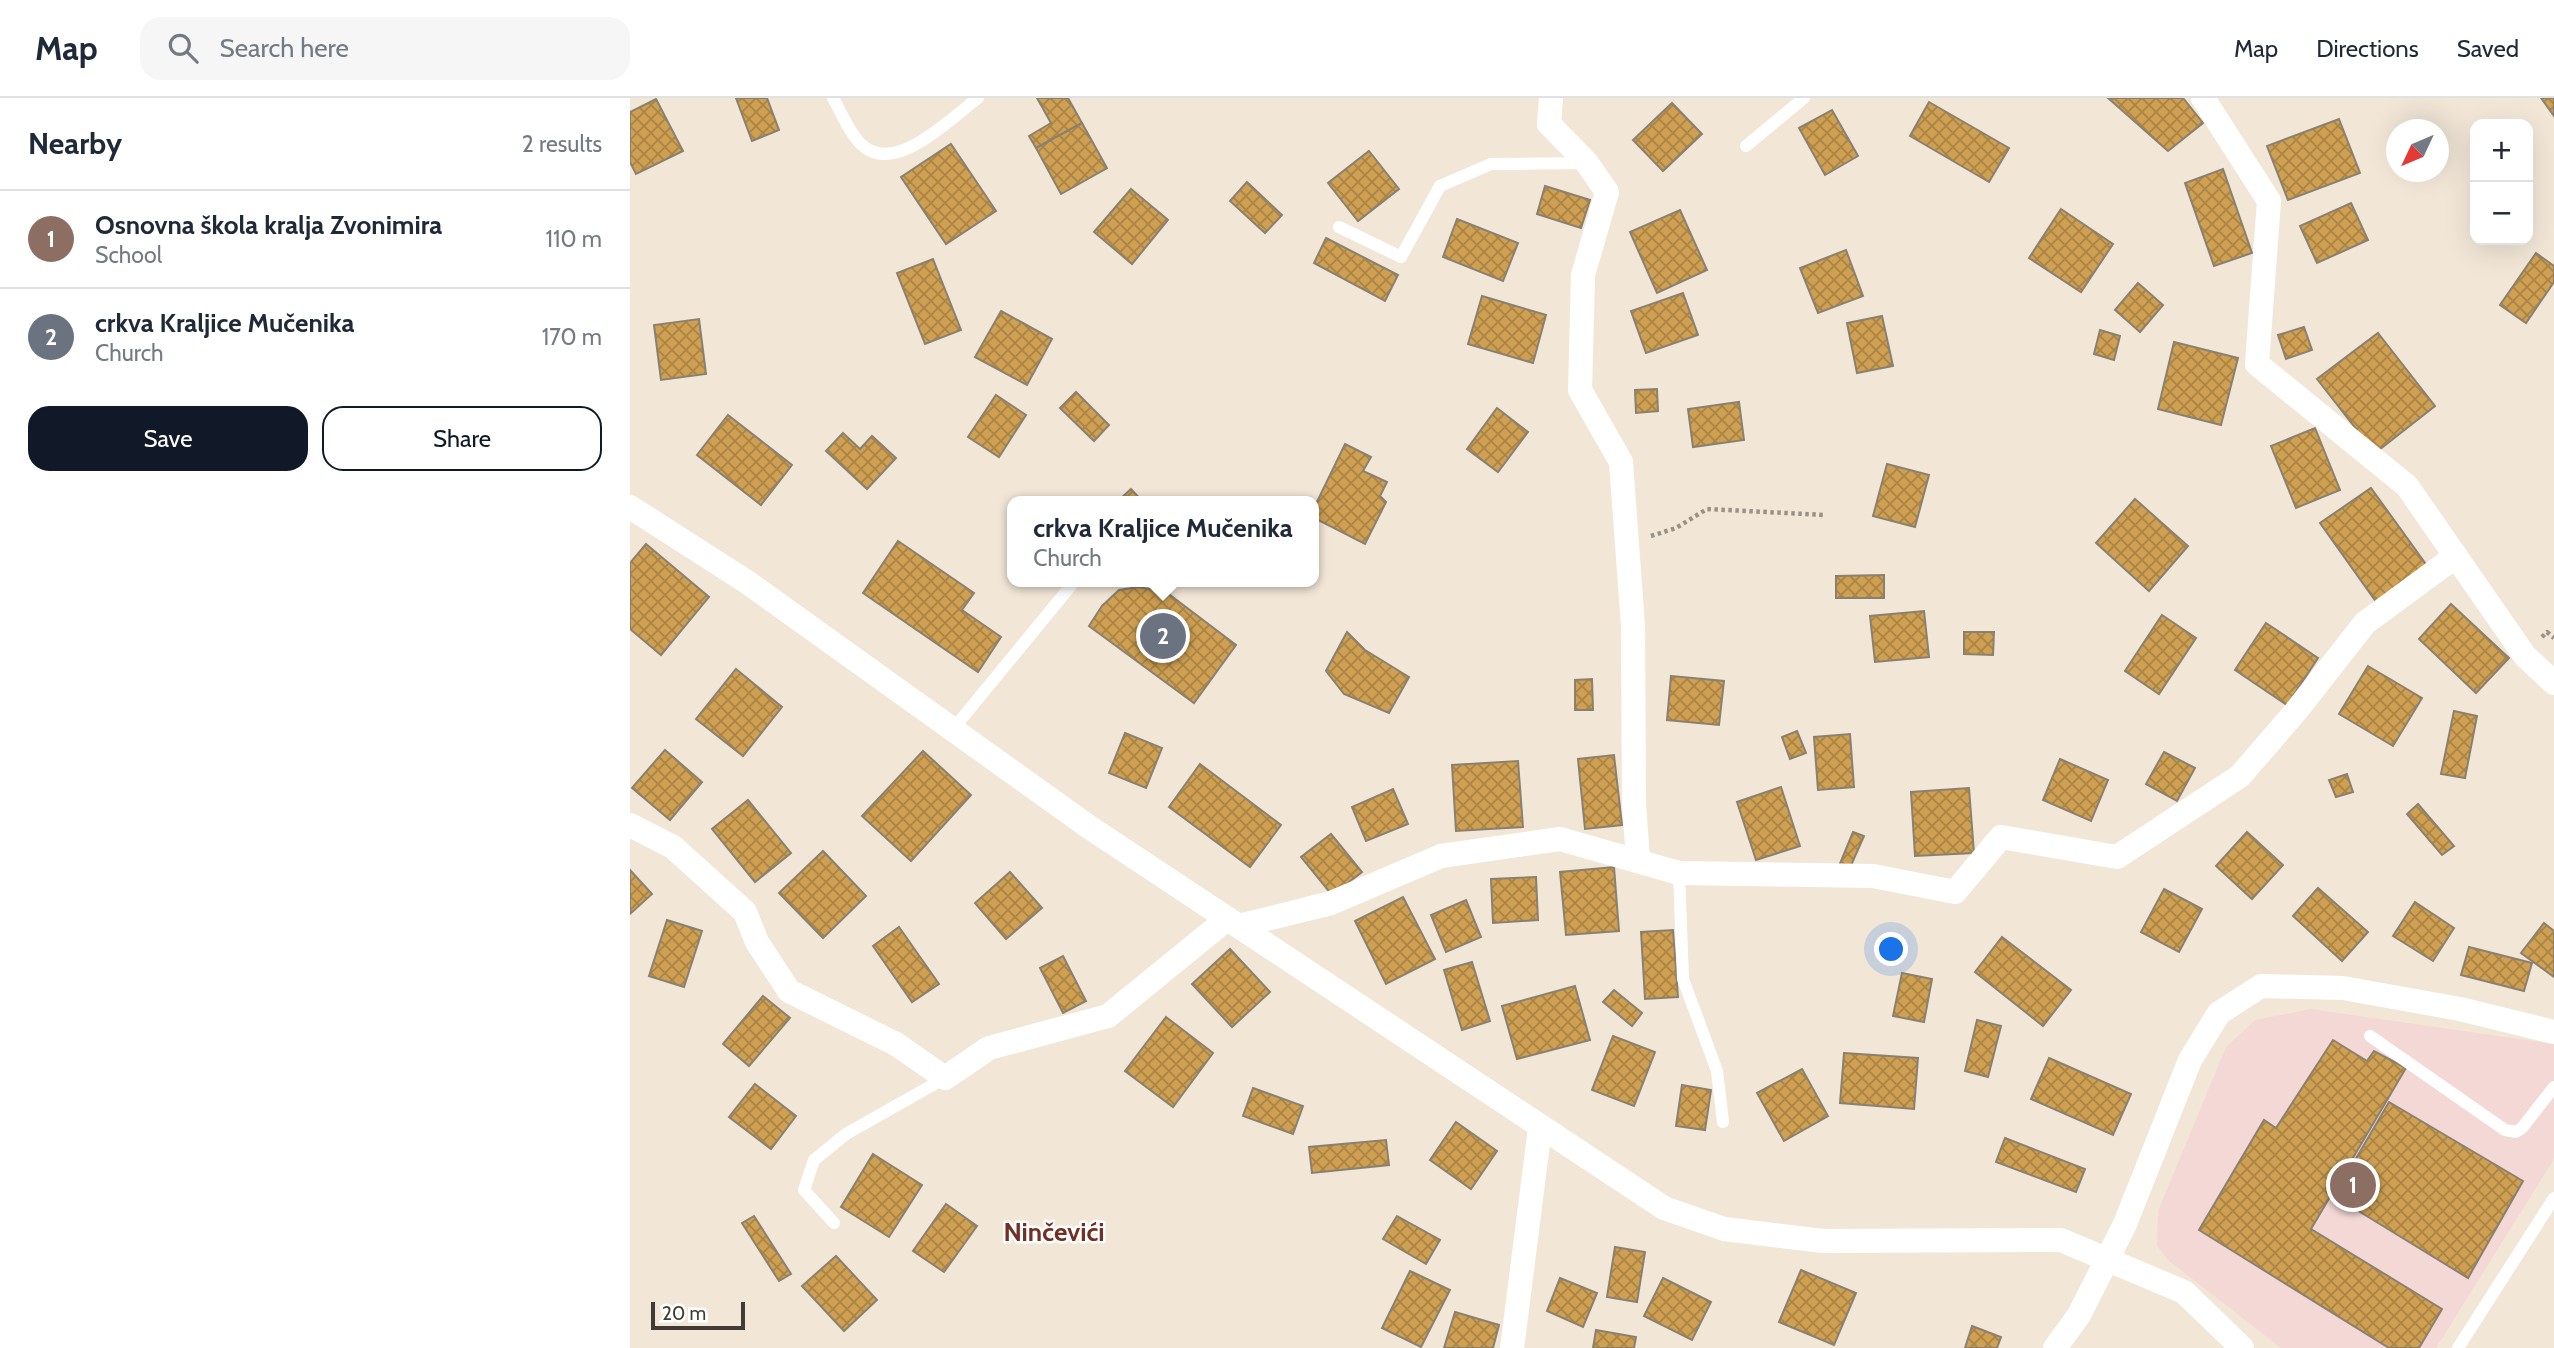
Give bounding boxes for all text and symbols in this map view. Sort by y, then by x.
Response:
search box [140,17,630,80]
text: Map [35,28,98,68]
icon: search [164,29,202,67]
text: Search here [220,32,349,64]
text: Map [2234,34,2278,63]
text: Directions [2316,34,2419,63]
text: Saved [2457,34,2519,63]
north arrow [2386,119,2449,182]
map controls [2470,119,2533,245]
button: + [2470,119,2533,182]
text: Nearby [28,125,122,162]
text: 2 results [522,130,602,158]
button: − [2470,182,2533,245]
text: Osnovna škola kralja Zvonimira [95,209,442,241]
text: 1 [47,225,55,253]
text: 110 m [546,225,602,253]
text: School [95,241,162,269]
text: crkva Kraljice Mučenika [95,307,354,339]
text: 2 [45,323,57,351]
text: 170 m [542,323,602,351]
text: Church [95,339,164,367]
button: Save [28,406,308,471]
button: Share [322,406,602,471]
popup [1007,496,1319,587]
text: crkva Kraljice Mučenika [1033,512,1293,544]
text: Church [1033,544,1102,572]
pin: 2 [1140,610,1186,662]
your location [1874,932,1908,966]
pin: 1 [2330,1159,2376,1211]
district label: Ninčevići [1003,1216,1105,1248]
scale bar [651,1299,746,1331]
text: 20 m [662,1302,706,1325]

